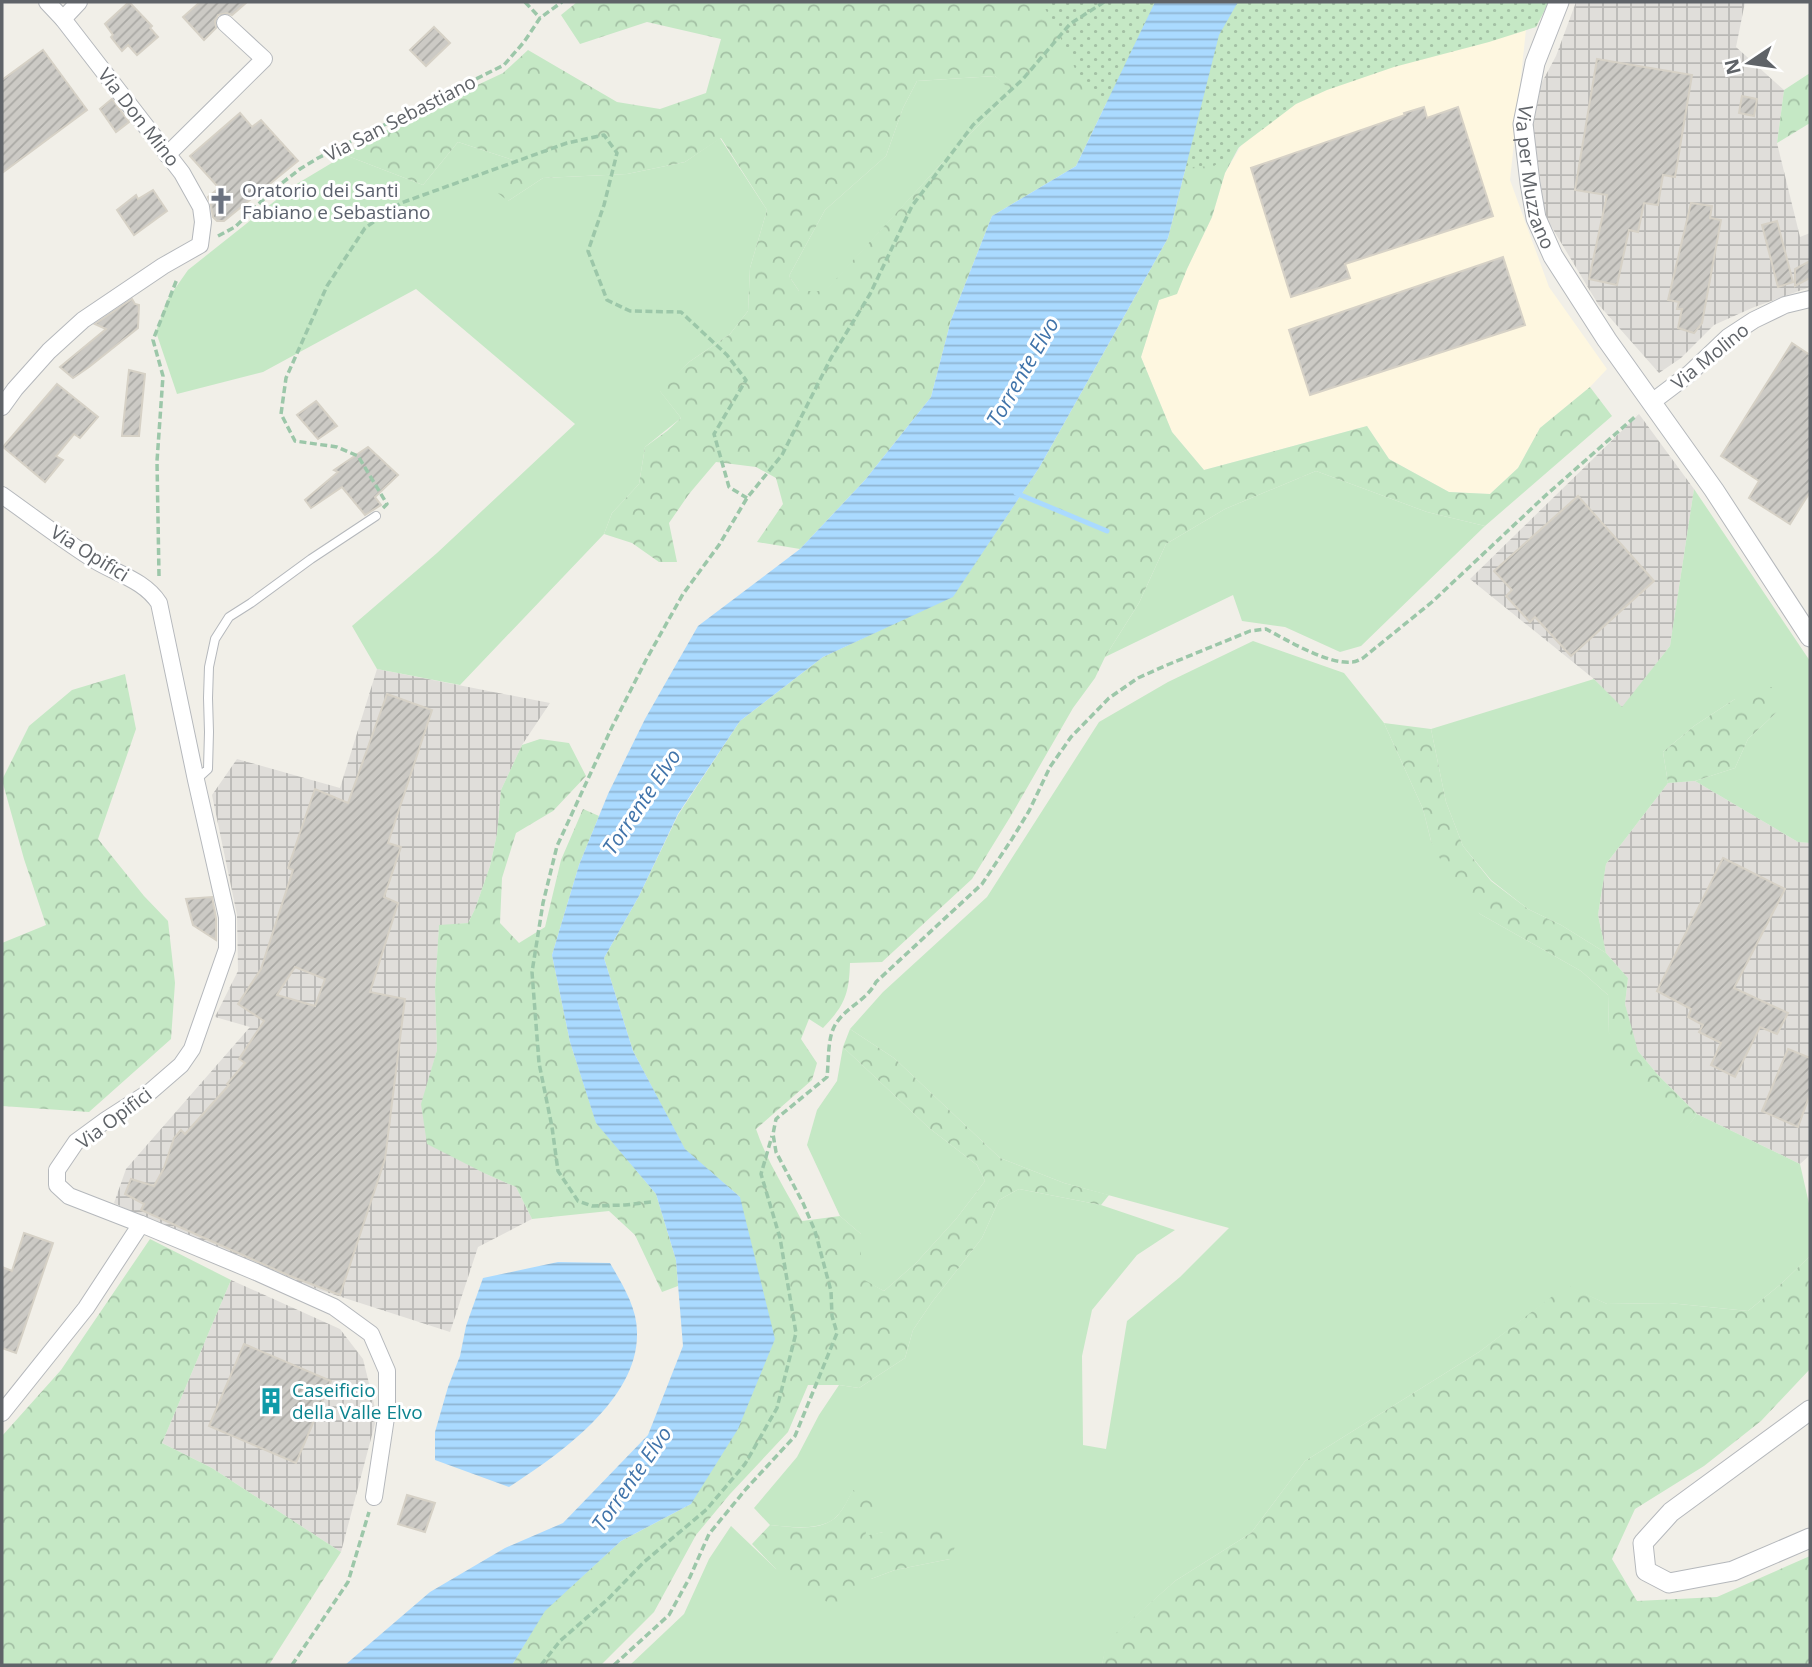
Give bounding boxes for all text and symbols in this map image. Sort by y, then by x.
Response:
north arrow [1714,28,1784,98]
text: N [1718,56,1747,77]
street label: Via Don Mino [92,62,186,172]
street label: Via San Sebastiano [320,69,480,167]
street label: Via per Muzzano [1510,103,1561,253]
place label: Oratorio dei Santi Fabiano e Sebastiano [242,177,431,225]
church icon: Oratorio dei Santi Fabiano e Sebastiano [206,186,236,216]
water label: Torrente Elvo [980,312,1065,431]
street label: Via Molino [1666,317,1754,395]
street label: Via Opifici [46,519,134,587]
water label: Torrente Elvo [595,743,687,860]
street label: Via Opifici [71,1081,157,1155]
place label: Caseificio della Valle Elvo [292,1377,423,1425]
building icon: Caseificio della Valle Elvo [256,1386,286,1416]
water label: Torrente Elvo [585,1420,678,1536]

